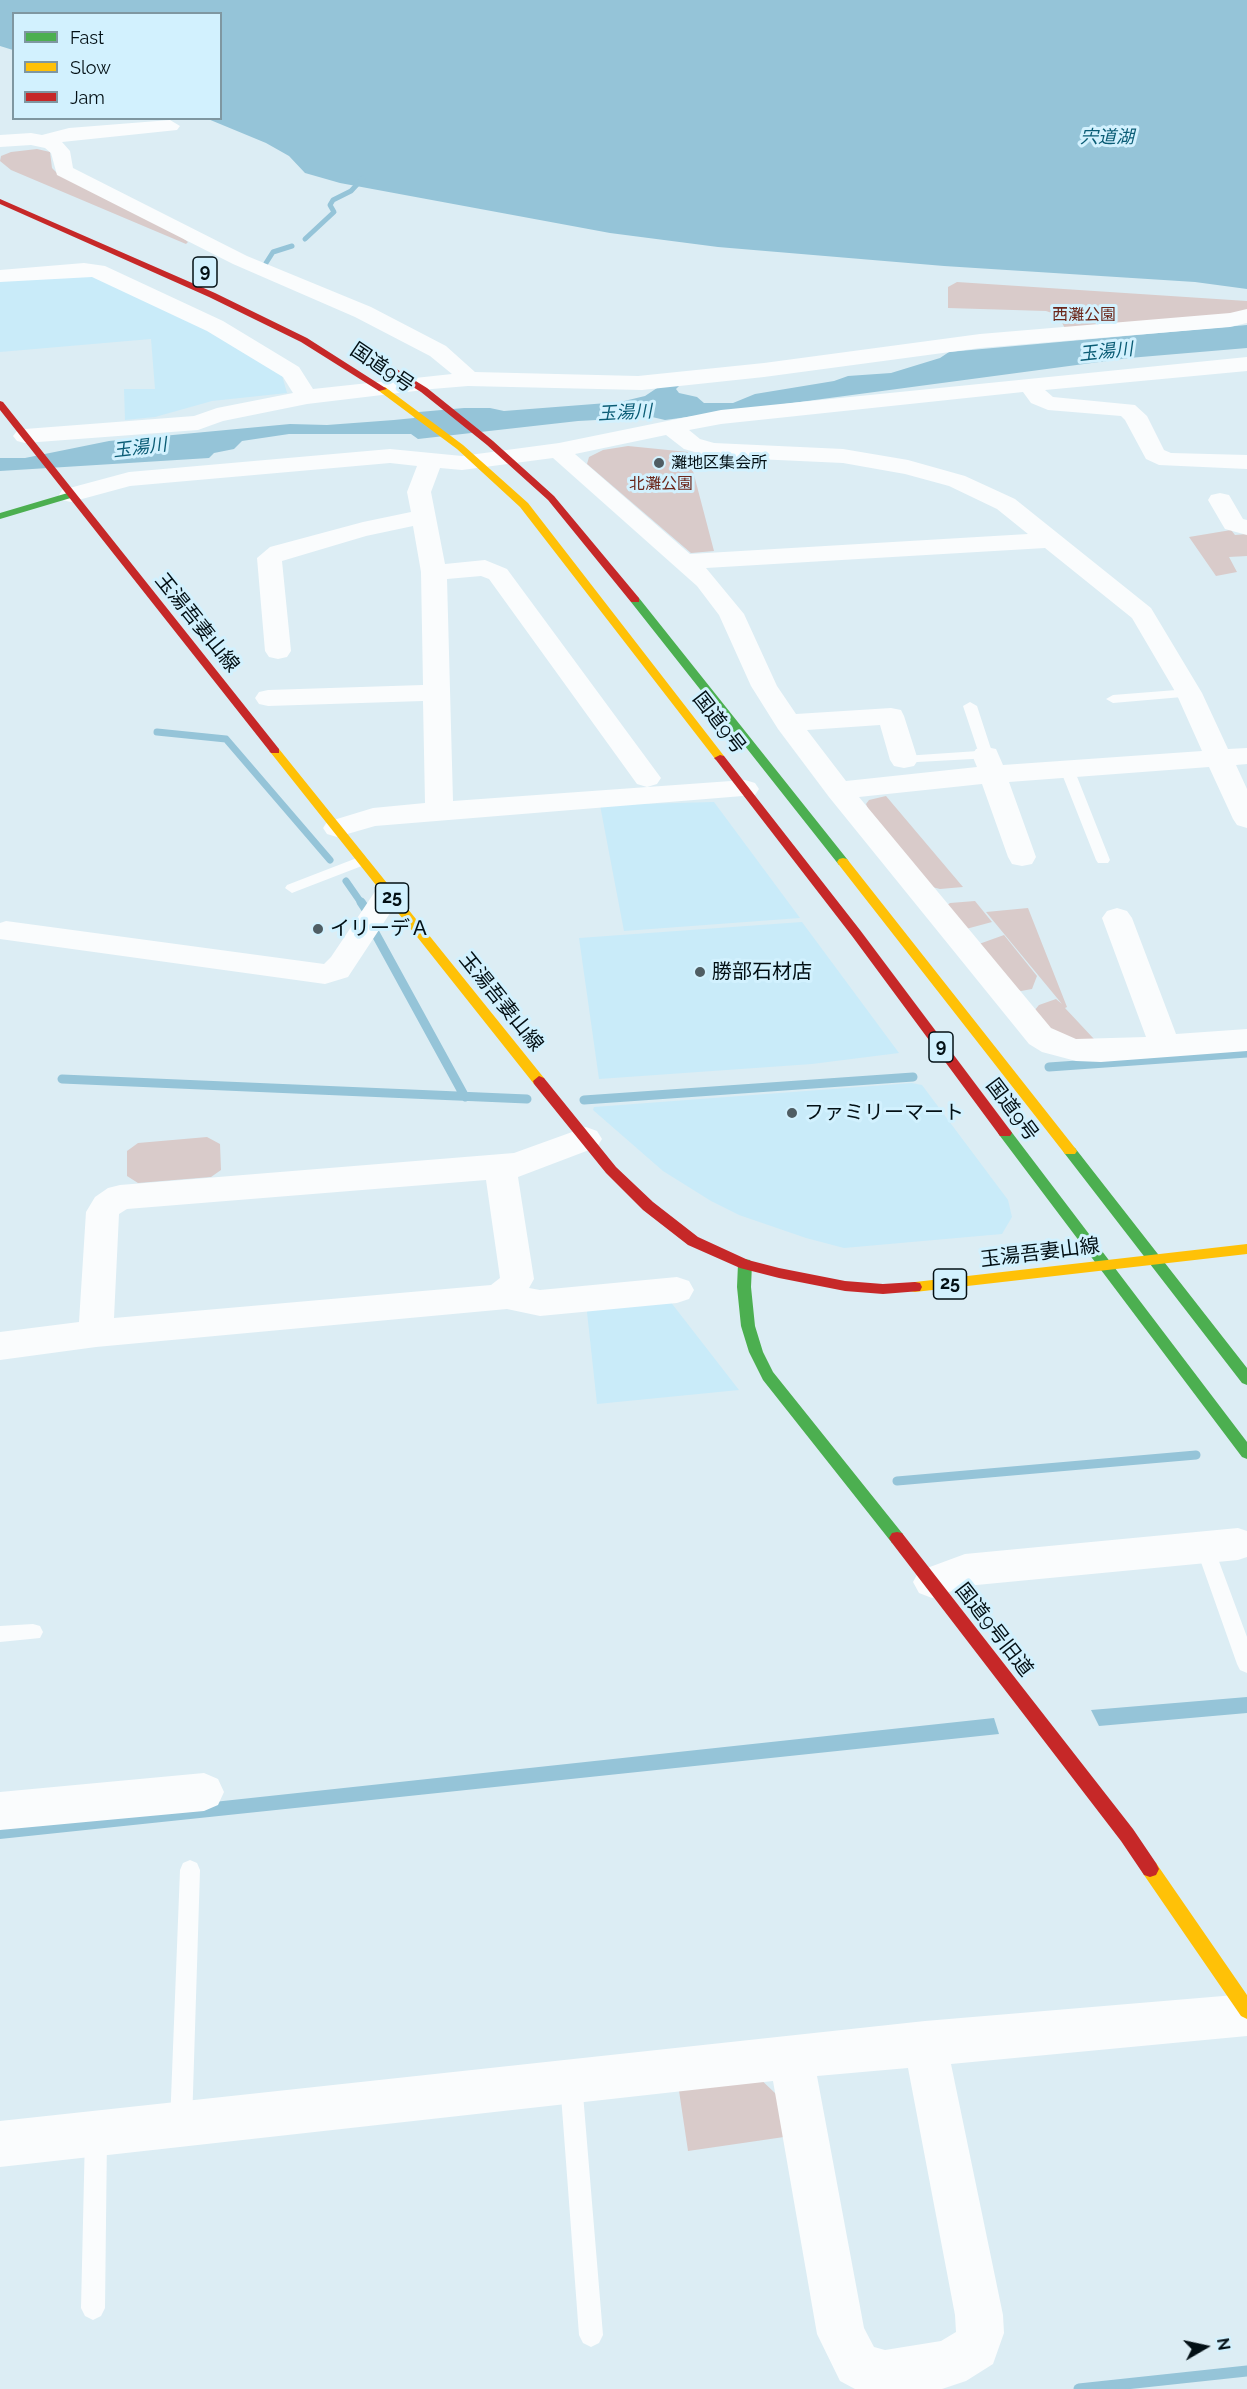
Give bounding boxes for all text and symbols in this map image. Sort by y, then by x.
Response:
legend [12,12,222,120]
text: Fast [70,27,104,48]
text: Slow [70,57,111,78]
text: Jam [70,87,105,108]
water label: 宍道湖 [1080,127,1134,149]
road number: 9 [193,257,217,287]
park label: 西灘公園 [1052,305,1116,325]
street label: 国道9号 [346,338,418,398]
water label: 玉湯川 [1078,338,1134,366]
water label: 玉湯川 [597,401,653,425]
water label: 玉湯川 [112,434,168,462]
place label: 灘地区集会所 [671,453,767,473]
marker: 灘地区集会所 [652,456,666,470]
park label: 北灘公園 [629,474,693,494]
street label: 玉湯吾妻山線 [150,569,244,677]
street label: 国道9号 [687,687,751,759]
road number: 25 [376,883,408,913]
place label: イリーデＡ [330,917,430,941]
marker: イリーデＡ [311,922,325,936]
street label: 玉湯吾妻山線 [454,948,548,1056]
place label: 勝部石材店 [712,960,812,984]
marker: 勝部石材店 [693,965,707,979]
road number: 9 [929,1032,953,1062]
street label: 国道9号 [981,1074,1043,1146]
place label: ファミリーマート [804,1101,964,1125]
marker: ファミリーマート [785,1106,799,1120]
street label: 玉湯吾妻山線 [979,1234,1101,1272]
road number: 25 [934,1269,966,1299]
street label: 国道9号旧道 [950,1579,1038,1681]
north arrow [1175,2317,1235,2377]
text: N [1213,2337,1234,2352]

